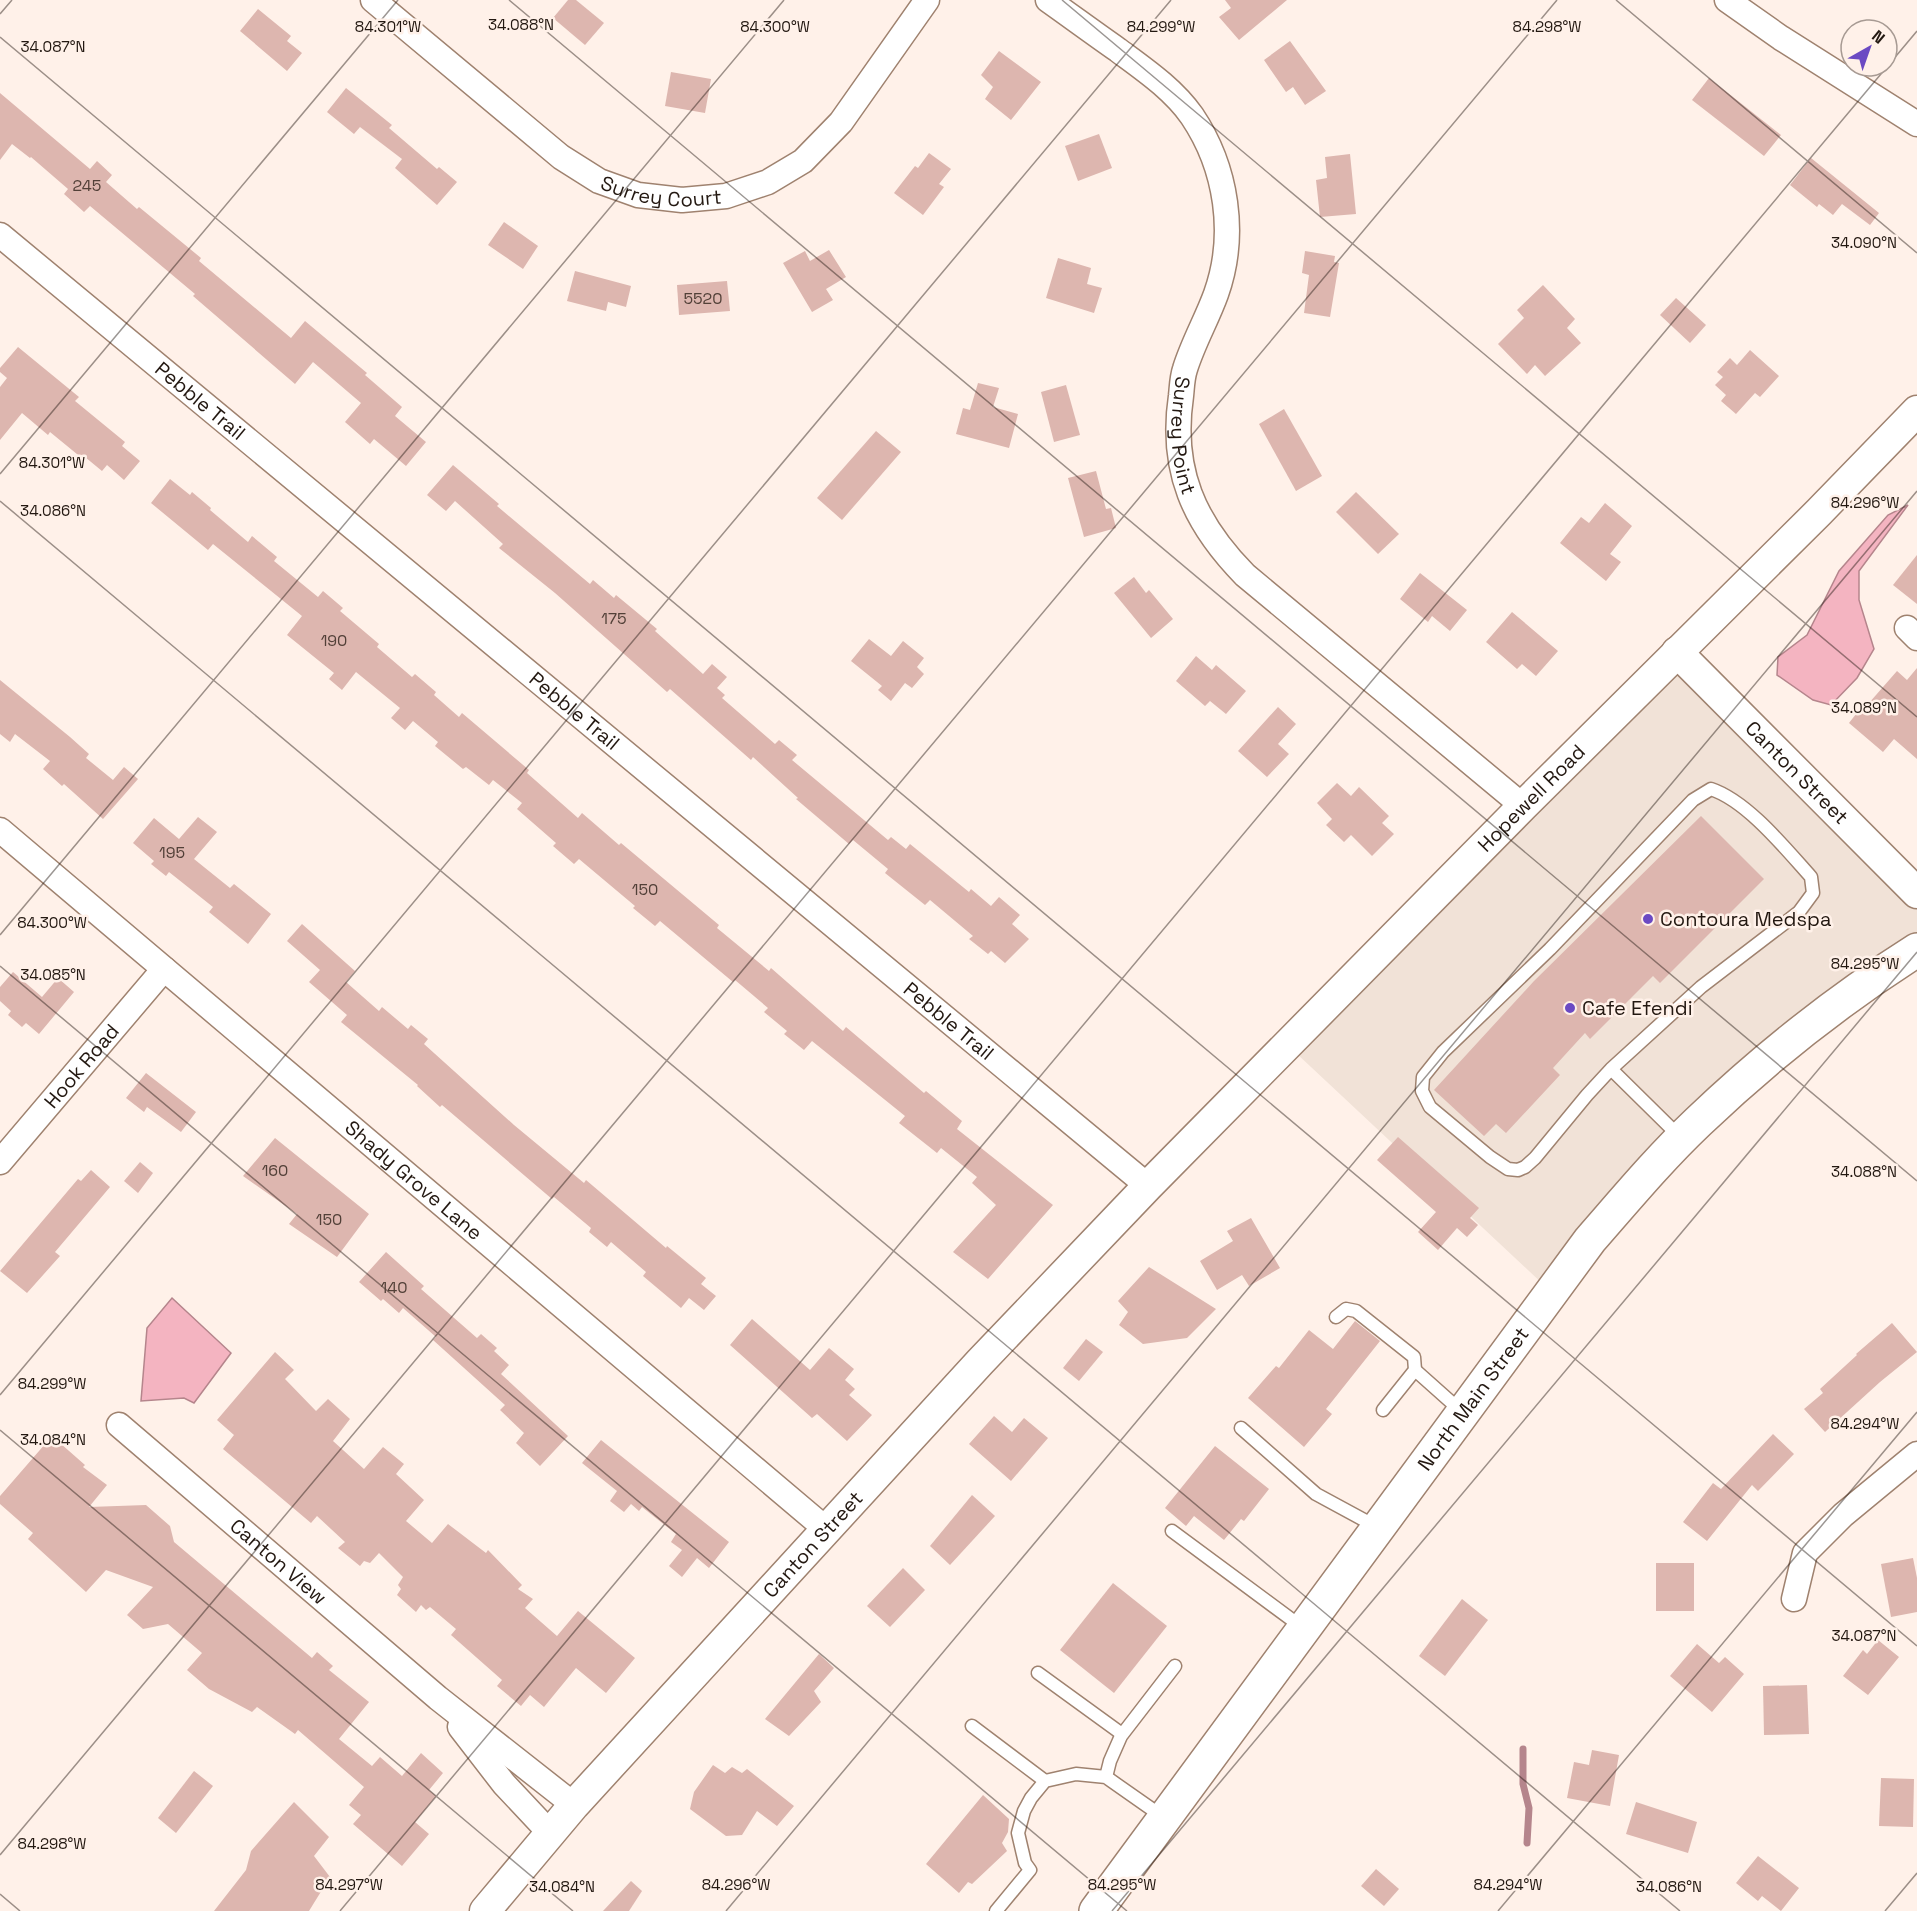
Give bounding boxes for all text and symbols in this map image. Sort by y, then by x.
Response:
text: 34.088°N [488,15,554,34]
text: 84.301°W [355,17,421,36]
text: 84.300°W [740,17,810,36]
text: 84.299°W [1127,17,1195,36]
text: 84.298°W [1513,17,1581,36]
north arrow [1839,18,1899,78]
text: N [1867,25,1889,48]
text: 34.087°N [21,37,85,56]
street label: Surrey Court [597,170,723,213]
house number: 245 [73,175,101,196]
text: 34.090°N [1831,233,1897,252]
house number: 5520 [684,288,722,309]
street label: Pebble Trail [150,356,251,446]
street label: Surrey Point [1165,375,1202,498]
text: 84.301°W [19,453,85,472]
text: 84.296°W [1831,493,1899,512]
text: 34.086°N [20,501,86,520]
house number: 175 [601,608,627,629]
house number: 190 [321,630,347,651]
street label: Pebble Trail [524,666,625,756]
text: 34.089°N [1831,698,1897,717]
street label: Canton Street [1740,715,1854,830]
street label: Hopewell Road [1472,739,1591,857]
house number: 195 [159,842,185,863]
house number: 150 [632,879,658,900]
place label: Contoura Medspa [1660,906,1831,932]
marker: Contoura Medspa [1641,912,1655,926]
text: 84.300°W [17,913,87,932]
text: 84.295°W [1831,954,1899,973]
text: 34.085°N [20,965,86,984]
street label: Pebble Trail [898,976,999,1066]
place label: Cafe Efendi [1582,995,1693,1021]
marker: Cafe Efendi [1563,1001,1577,1015]
street label: Hook Road [38,1018,125,1114]
street label: Shady Grove Lane [340,1115,488,1246]
house number: 160 [262,1160,288,1181]
text: 34.088°N [1831,1162,1897,1181]
house number: 150 [316,1209,342,1230]
house number: 140 [381,1277,407,1298]
street label: North Main Street [1412,1322,1535,1476]
text: 84.299°W [18,1374,86,1393]
text: 84.294°W [1831,1414,1899,1433]
text: 34.084°N [20,1430,86,1449]
street label: Canton Street [757,1485,868,1603]
street label: Canton View [225,1513,332,1610]
text: 34.087°N [1832,1626,1896,1645]
text: 84.298°W [18,1834,86,1853]
text: 84.297°W [315,1875,383,1894]
text: 84.296°W [702,1875,770,1894]
text: 84.295°W [1088,1875,1156,1894]
text: 84.294°W [1474,1875,1542,1894]
text: 34.084°N [529,1877,595,1896]
text: 34.086°N [1636,1877,1702,1896]

